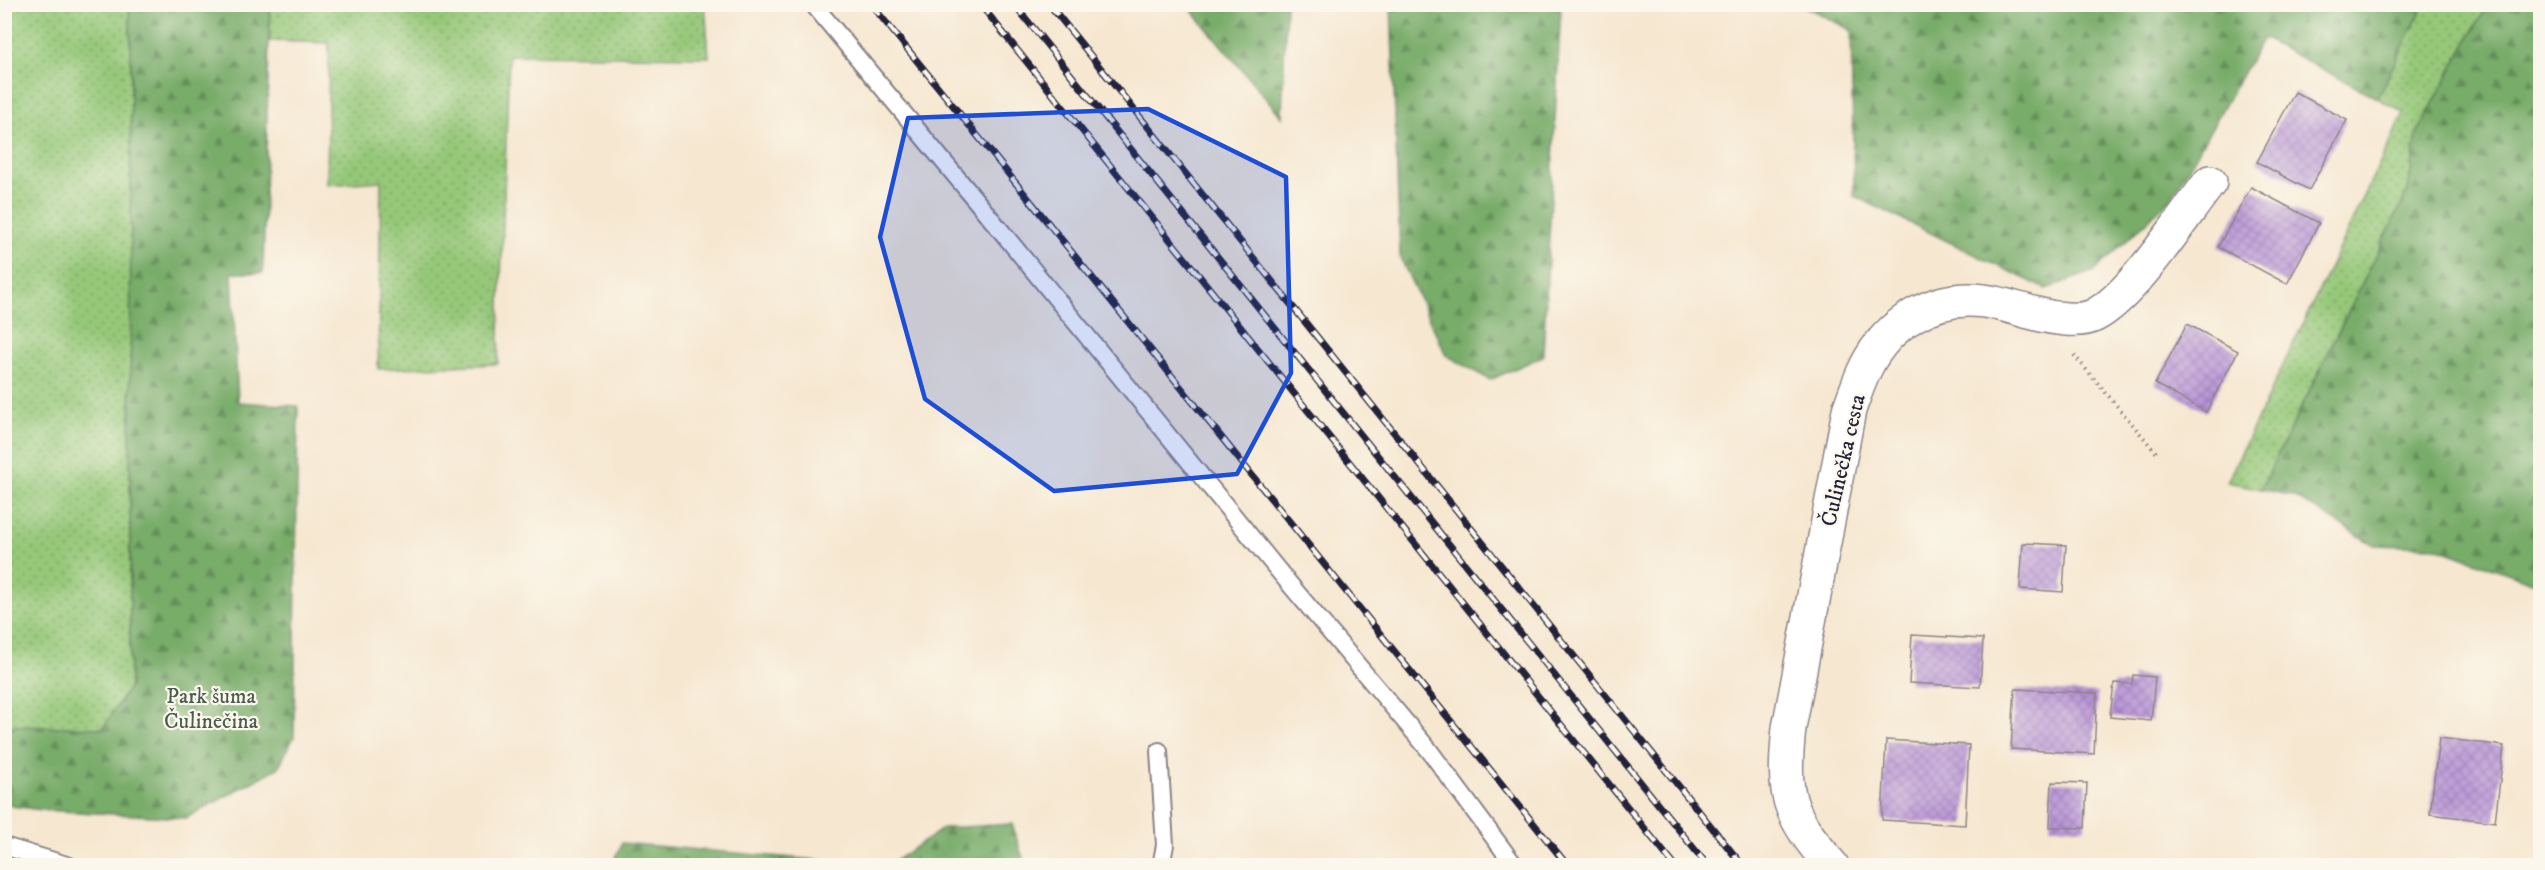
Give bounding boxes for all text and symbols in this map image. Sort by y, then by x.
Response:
street label: Čulinečka cesta [1814,391,1872,529]
park label: Park šuma Čulinečina [164,683,259,735]

